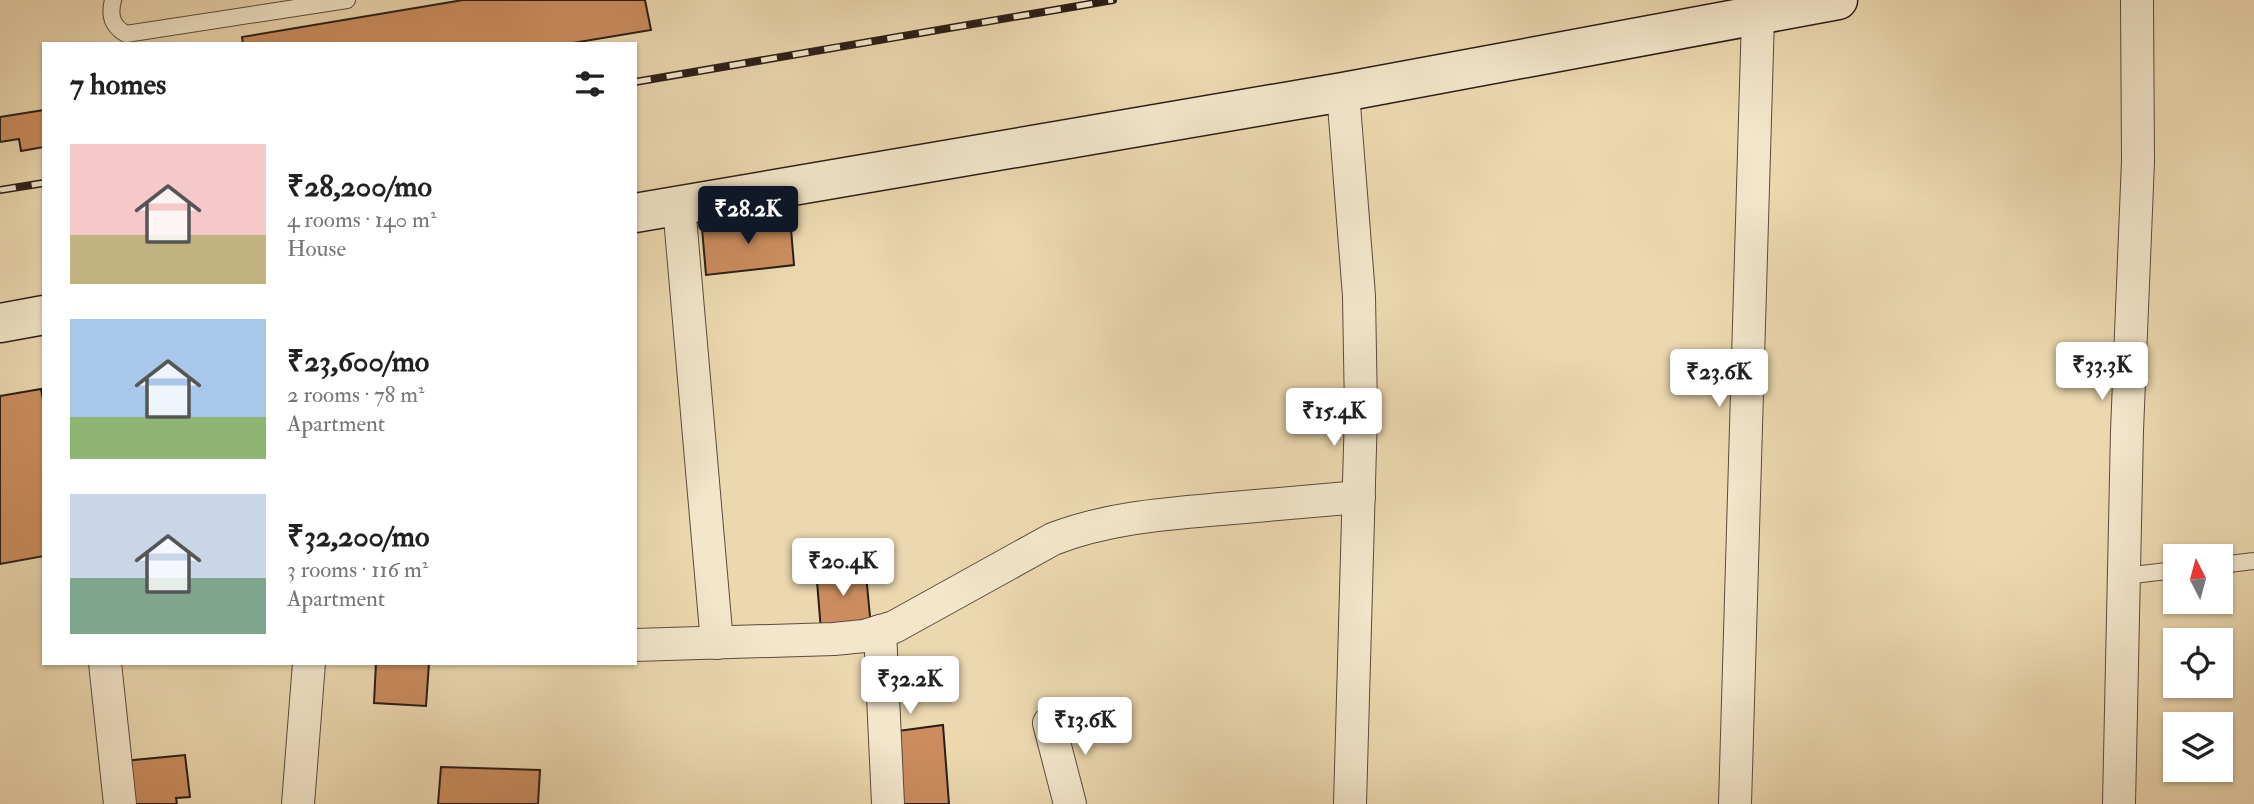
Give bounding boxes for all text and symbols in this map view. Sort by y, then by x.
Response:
icon: filters [571,65,609,103]
text: 7 homes [70,66,166,103]
text: ₹28,200/mo [287,168,432,205]
icon: home [126,172,210,256]
pin: ₹28.2K [691,187,805,246]
text: ₹28.2K [714,194,782,223]
text: 4 rooms · 140 m² [287,205,436,234]
text: House [287,234,346,263]
pin: ₹33.3K [2045,342,2159,402]
text: ₹23,600/mo [287,343,429,380]
icon: home [126,347,210,431]
pin: ₹23.6K [1662,350,1776,409]
text: ₹33.3K [2072,350,2132,379]
text: ₹23.6K [1686,357,1752,386]
text: 2 rooms · 78 m² [287,380,425,409]
pin: ₹15.4K [1277,388,1391,448]
text: ₹15.4K [1302,396,1366,425]
text: Apartment [287,409,385,438]
text: ₹32,200/mo [287,518,429,555]
icon: home [126,522,210,606]
pin: ₹20.4K [786,538,900,598]
north arrow [2163,544,2233,614]
map controls [2163,544,2233,782]
text: ₹20.4K [808,546,878,575]
text: 3 rooms · 116 m² [287,555,428,584]
text: Apartment [287,584,385,613]
button: locate [2163,628,2233,698]
pin: ₹32.2K [853,656,967,716]
text: ₹32.2K [877,664,943,693]
pin: ₹13.6K [1028,698,1142,757]
text: ₹13.6K [1054,705,1116,734]
button: layers [2163,712,2233,782]

